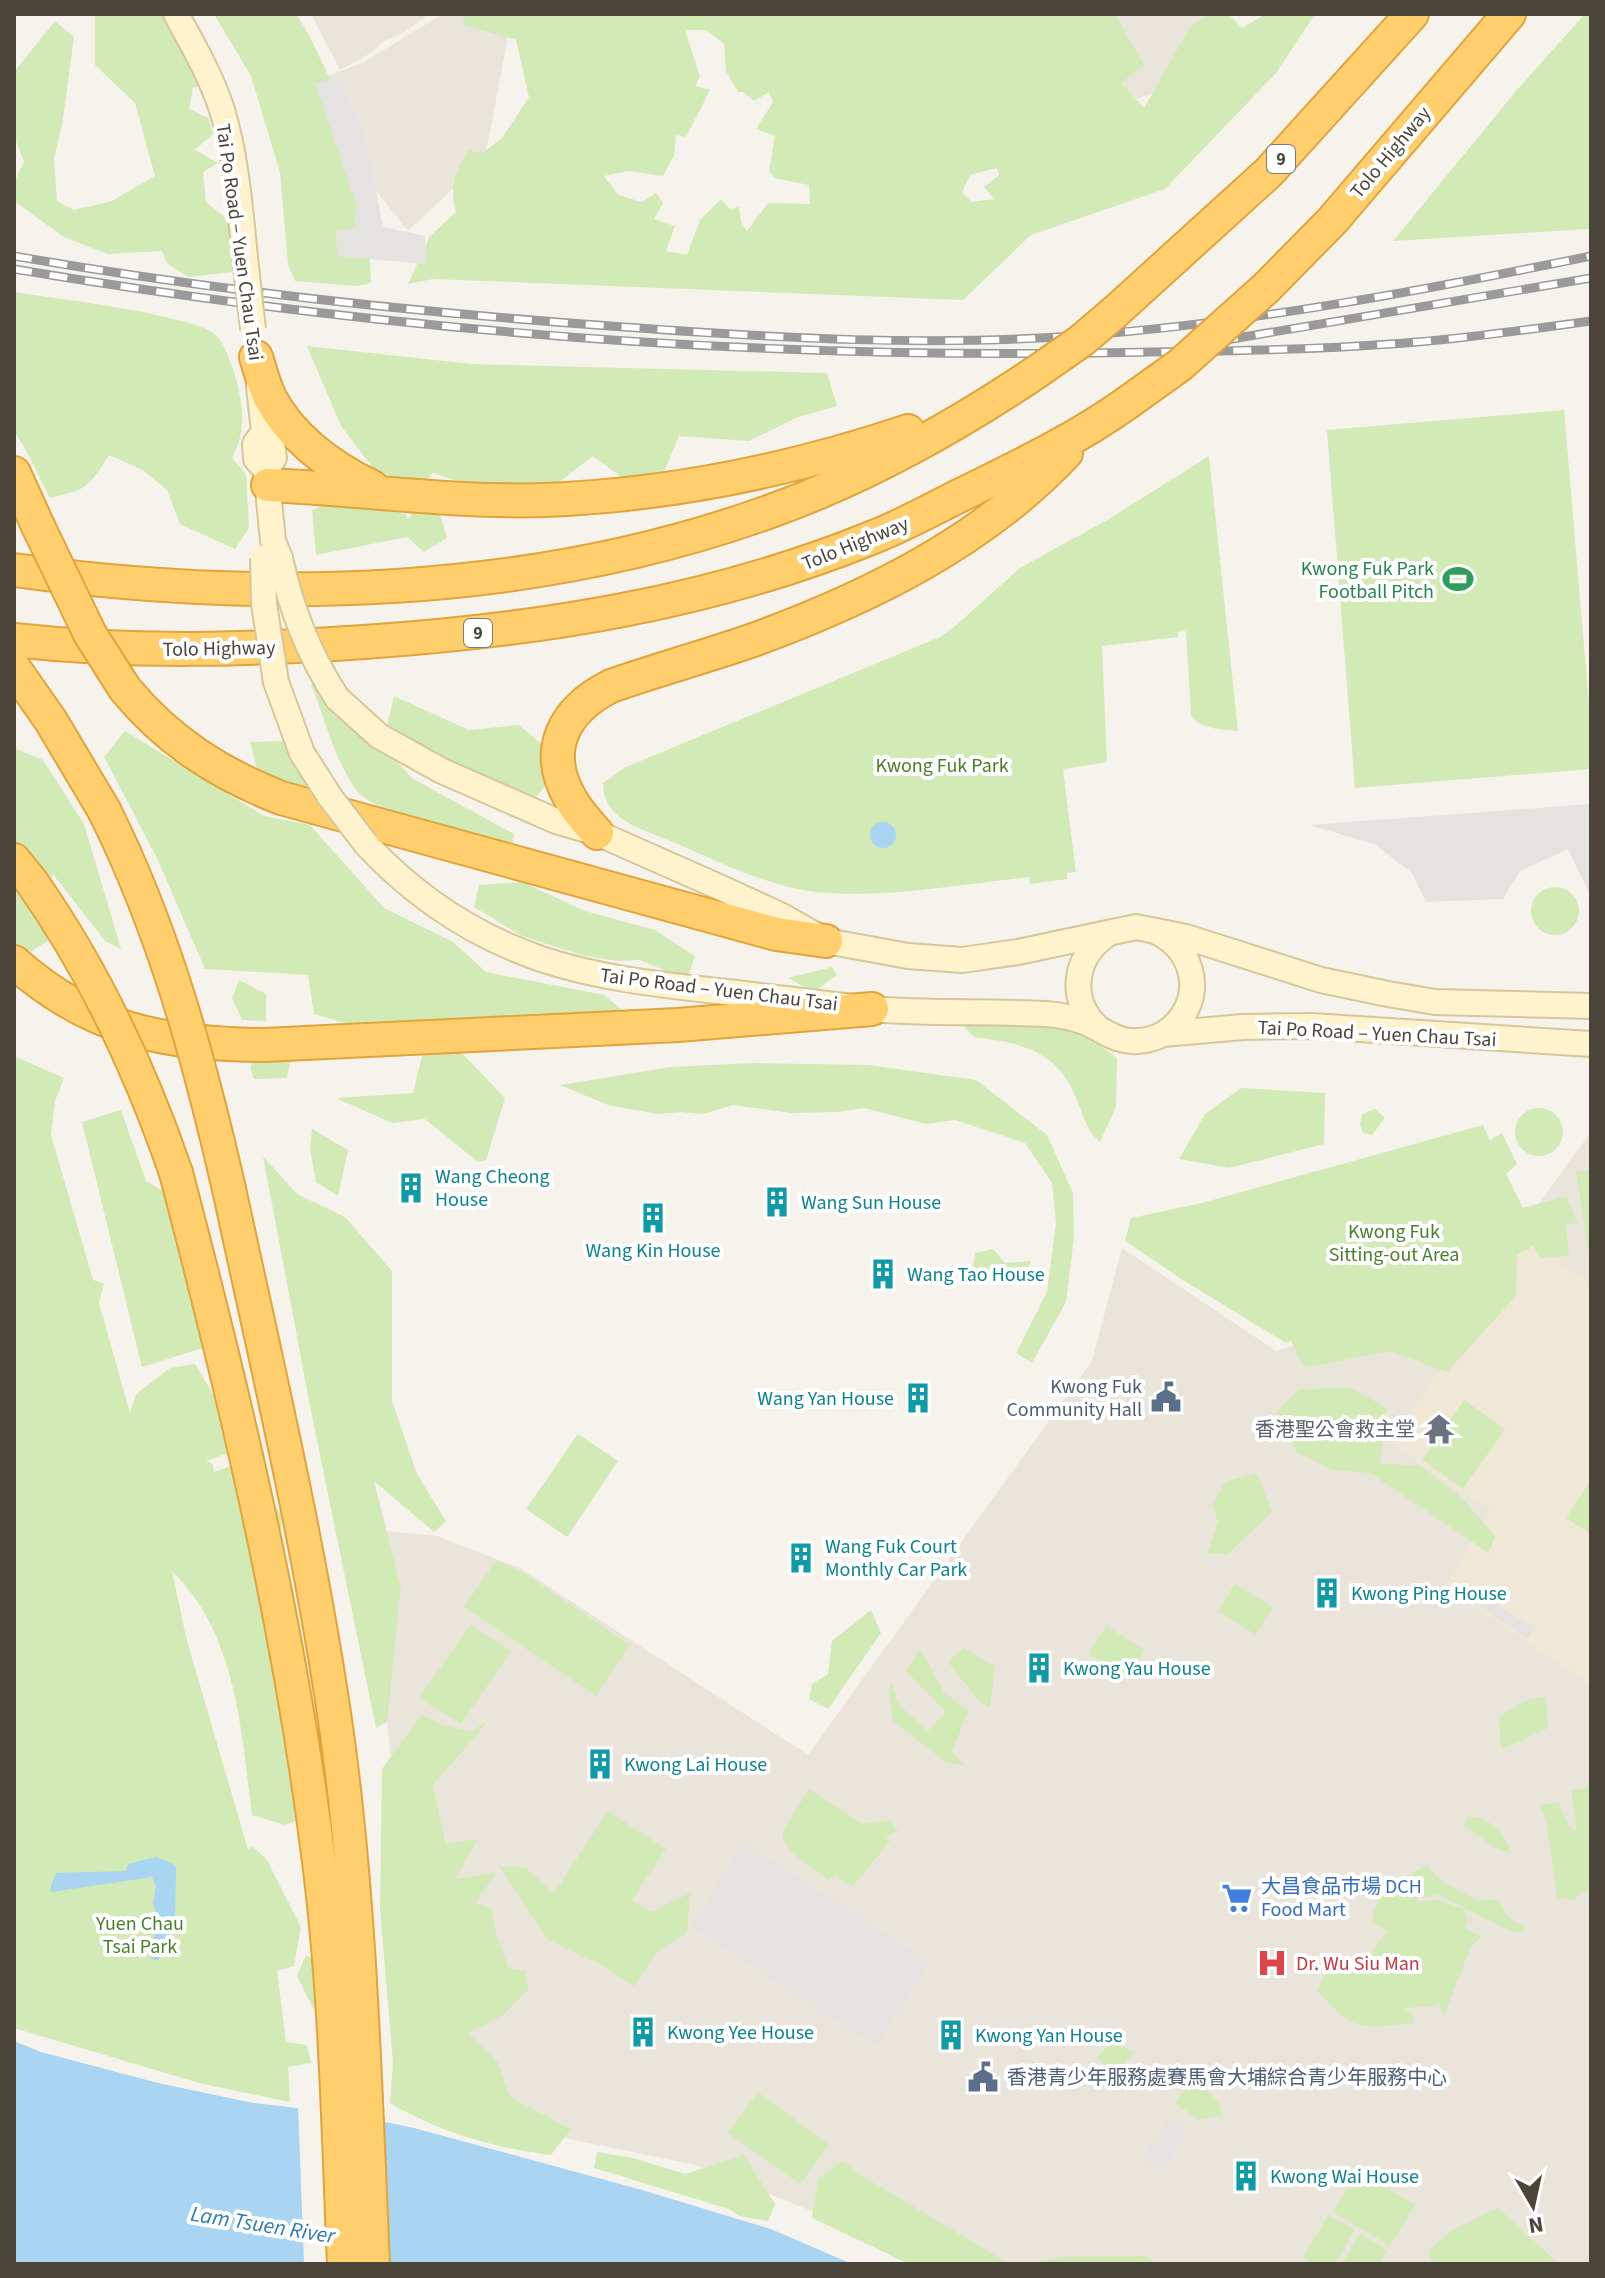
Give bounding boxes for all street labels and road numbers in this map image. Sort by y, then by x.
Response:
street label: Tolo Highway [1344,100,1438,205]
street label: Tai Po Road – Yuen Chau Tsai [208,122,270,363]
road number: 9 [1267,145,1295,173]
street label: Tolo Highway [798,510,913,578]
road number: 9 [464,619,492,647]
street label: Tolo Highway [162,634,276,664]
street label: Tai Po Road – Yuen Chau Tsai [598,962,839,1018]
street label: Tai Po Road – Yuen Chau Tsai [1257,1014,1497,1054]

